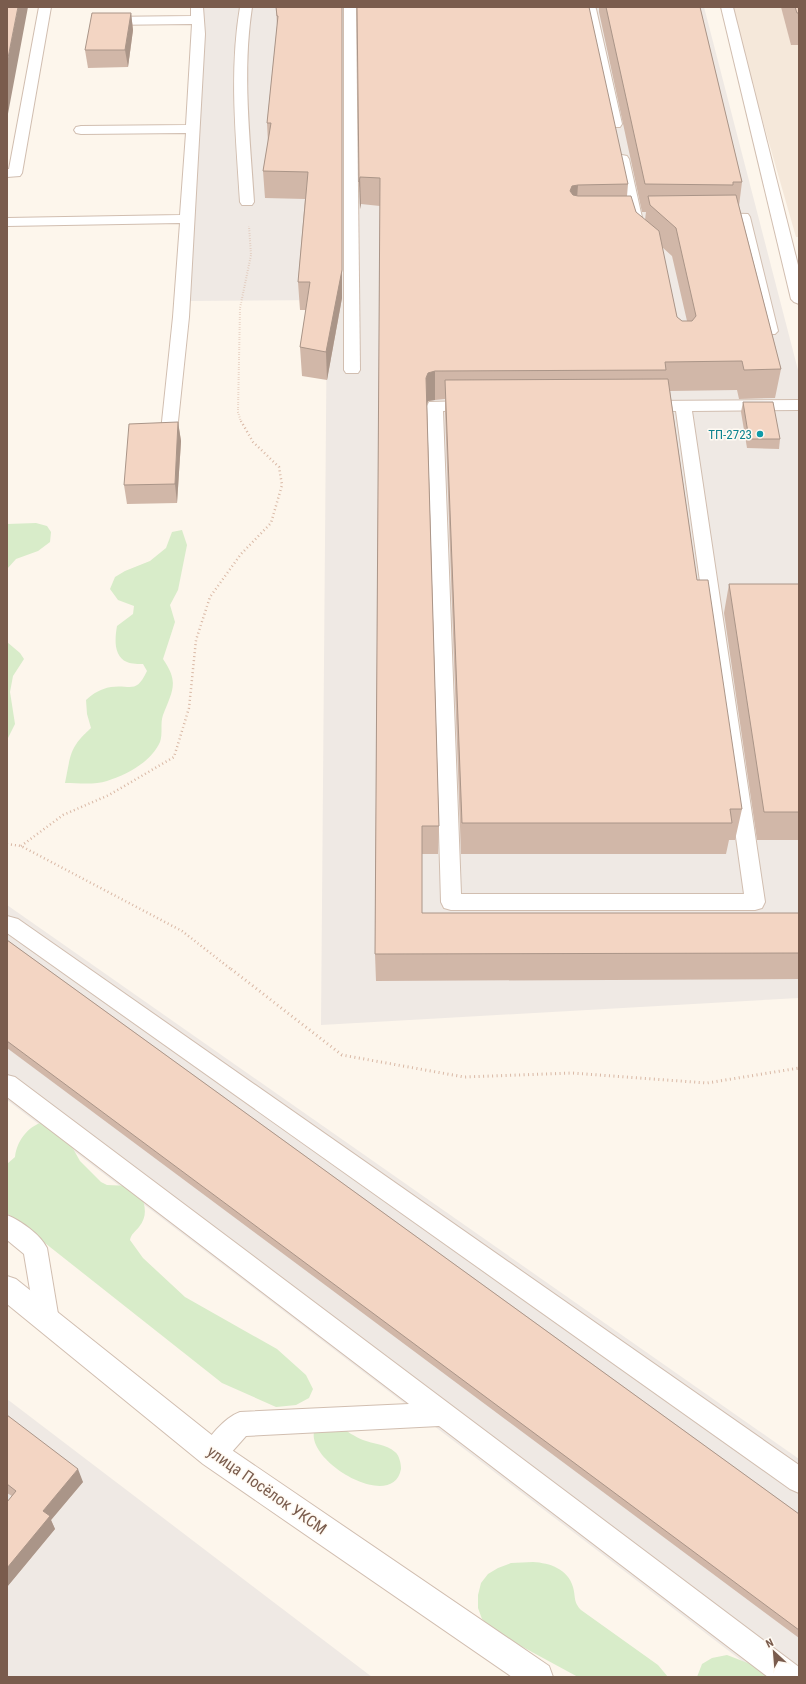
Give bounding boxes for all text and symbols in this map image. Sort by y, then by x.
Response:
place label: ТП-2723 [708,427,752,442]
marker: ТП-2723 [755,429,765,439]
street label: улица Посёлок УКСМ [204,1442,330,1538]
north arrow [754,1632,794,1672]
text: N [764,1636,776,1651]

